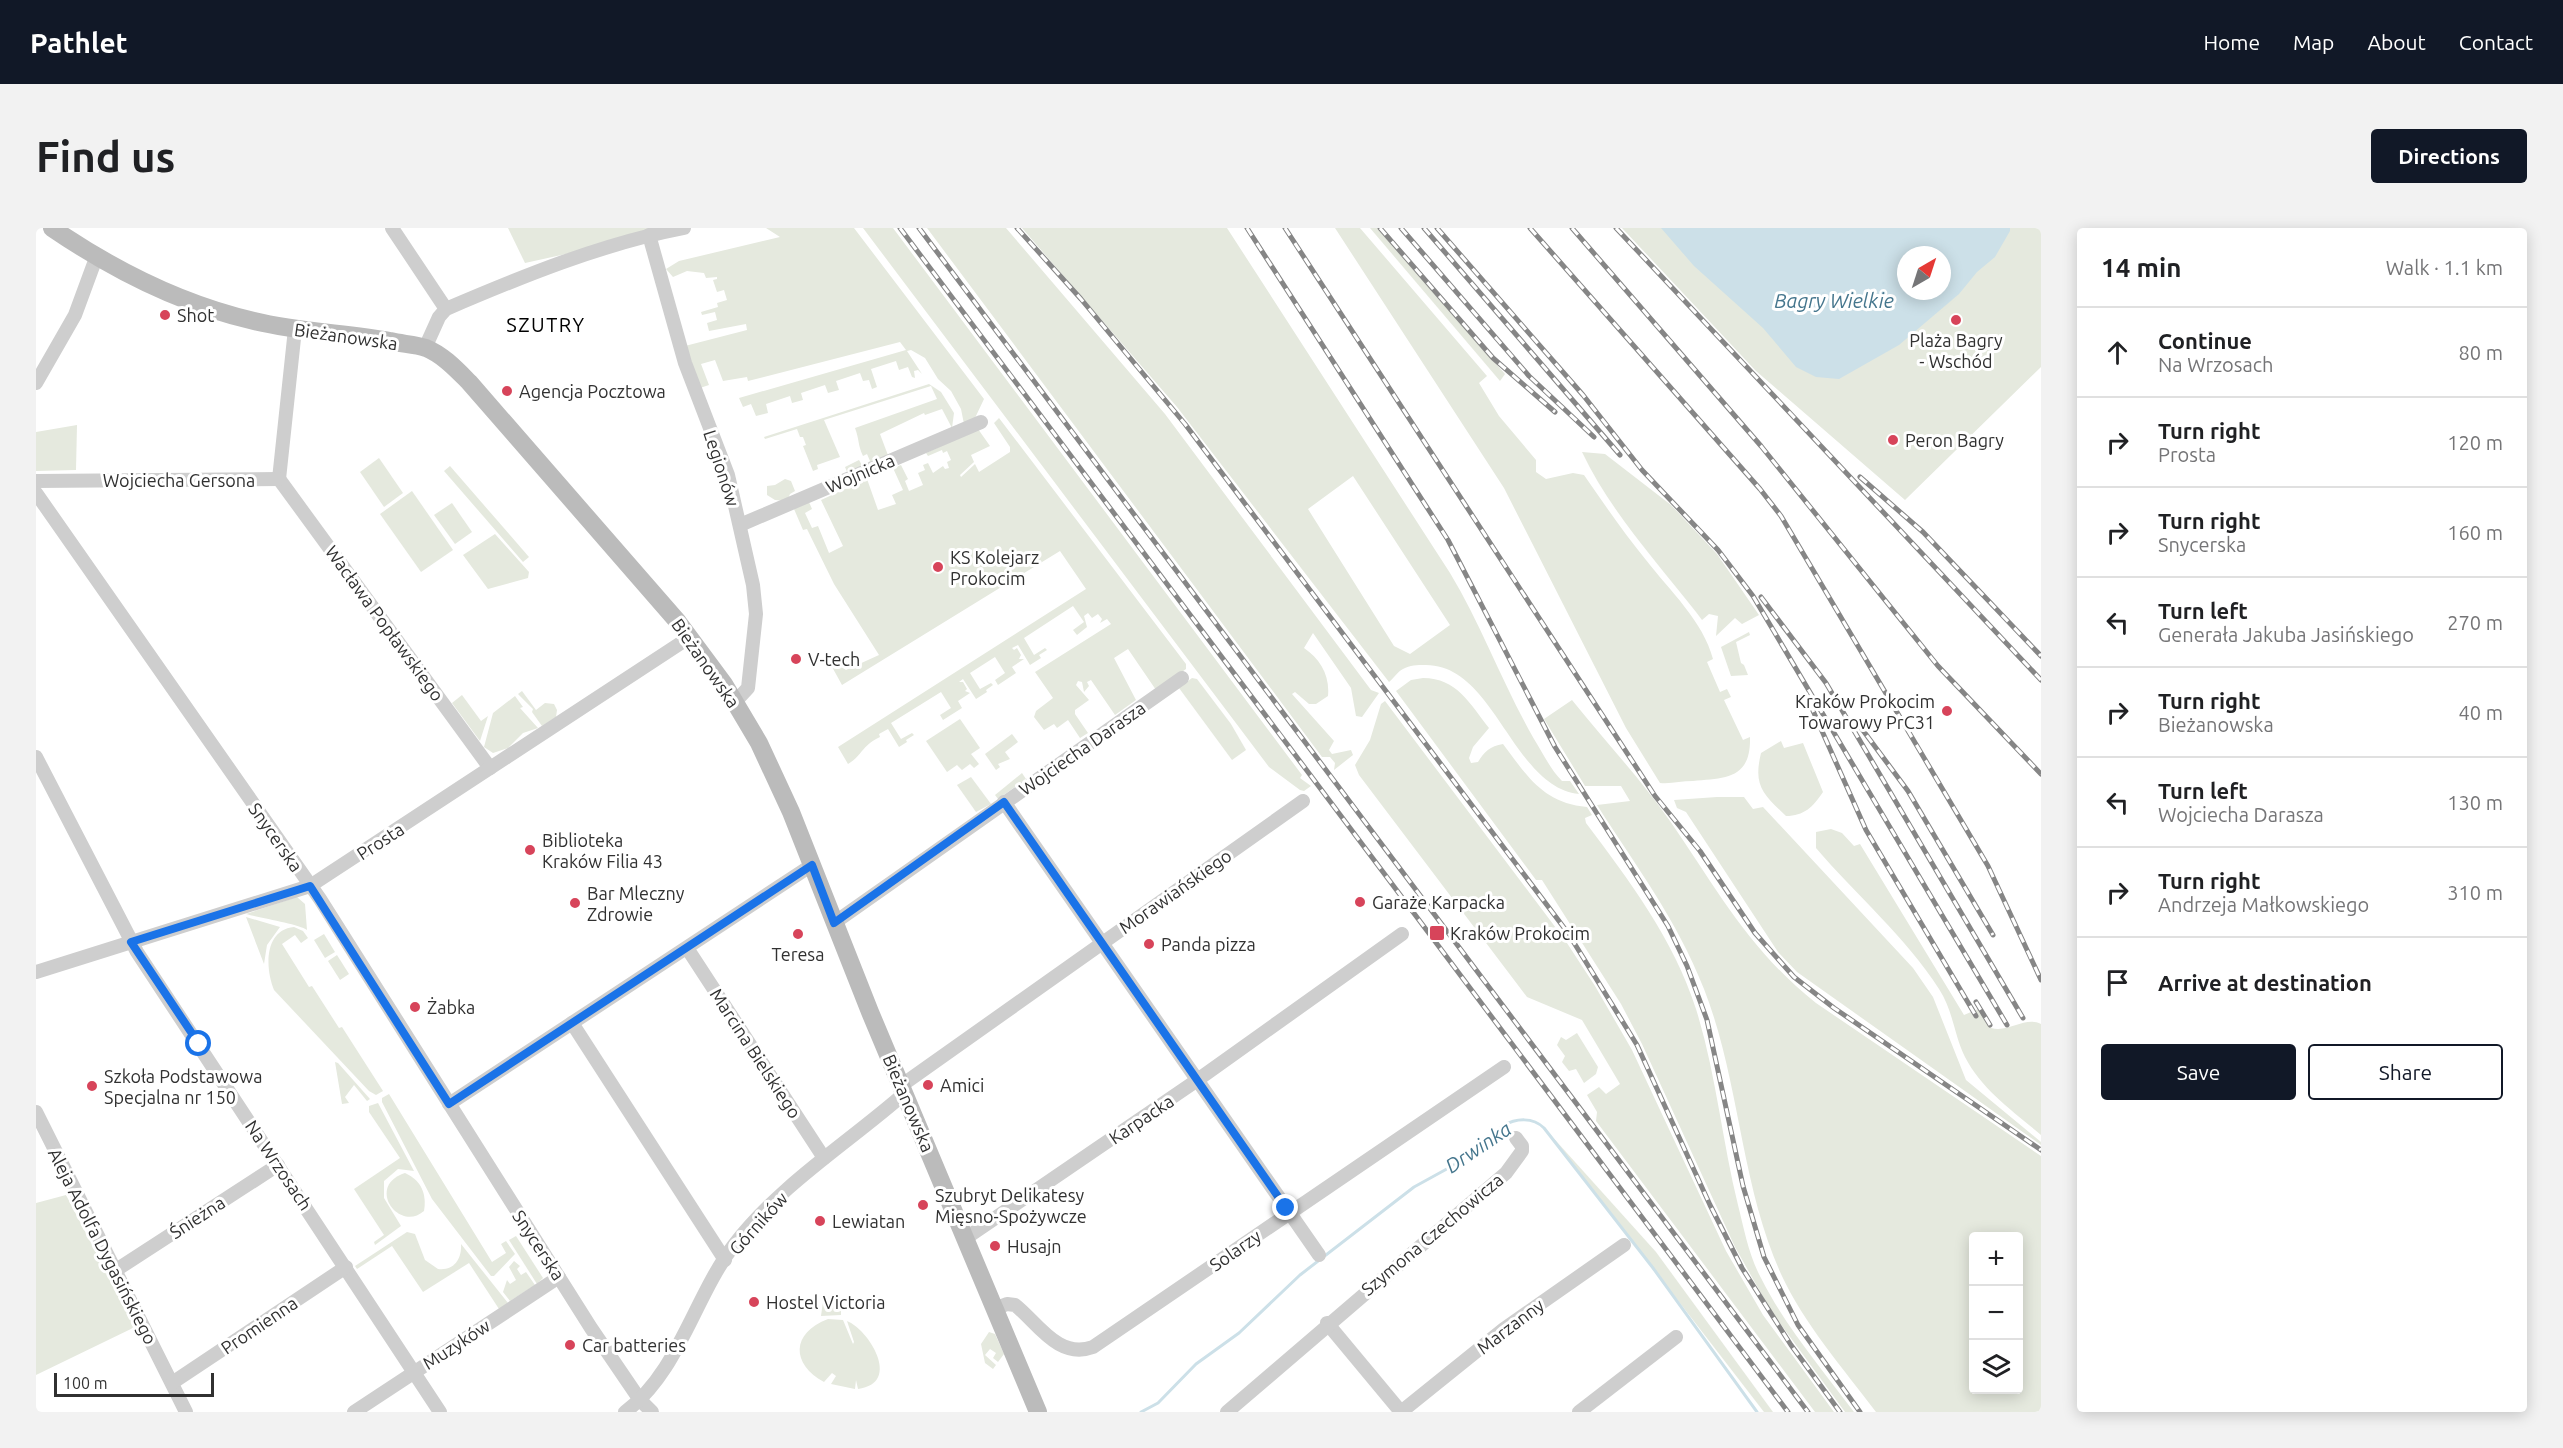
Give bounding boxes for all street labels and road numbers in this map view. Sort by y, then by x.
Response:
street label: Bieżanowska [293,319,399,353]
street label: Legionów [700,427,744,509]
street label: Wojnicka [823,450,897,496]
street label: Wojciecha Gersona [103,470,255,490]
street label: Wacława Popławskiego [322,541,448,705]
street label: Bieżanowska [668,615,744,711]
street label: Wojciecha Darasza [1015,697,1149,799]
street label: Snycerska [245,799,307,875]
street label: Prosta [353,818,407,864]
street label: Morawiańskiego [1115,845,1235,937]
street label: Marcina Bielskiego [707,984,805,1122]
street label: Bieżanowska [879,1051,939,1155]
street label: Karpacka [1105,1090,1177,1148]
street label: Na Wrzosach [242,1116,316,1214]
street label: Aleja Adolfa Dygasińskiego [45,1145,161,1347]
street label: Szymona Czechowicza [1357,1169,1507,1299]
street label: Górników [725,1188,791,1258]
street label: Śnieżna [165,1191,228,1242]
street label: Snycerska [509,1206,569,1284]
street label: Solarzy [1206,1225,1265,1275]
street label: Promienna [217,1292,301,1358]
street label: Marzanny [1473,1294,1548,1358]
street label: Muzyków [419,1315,493,1373]

